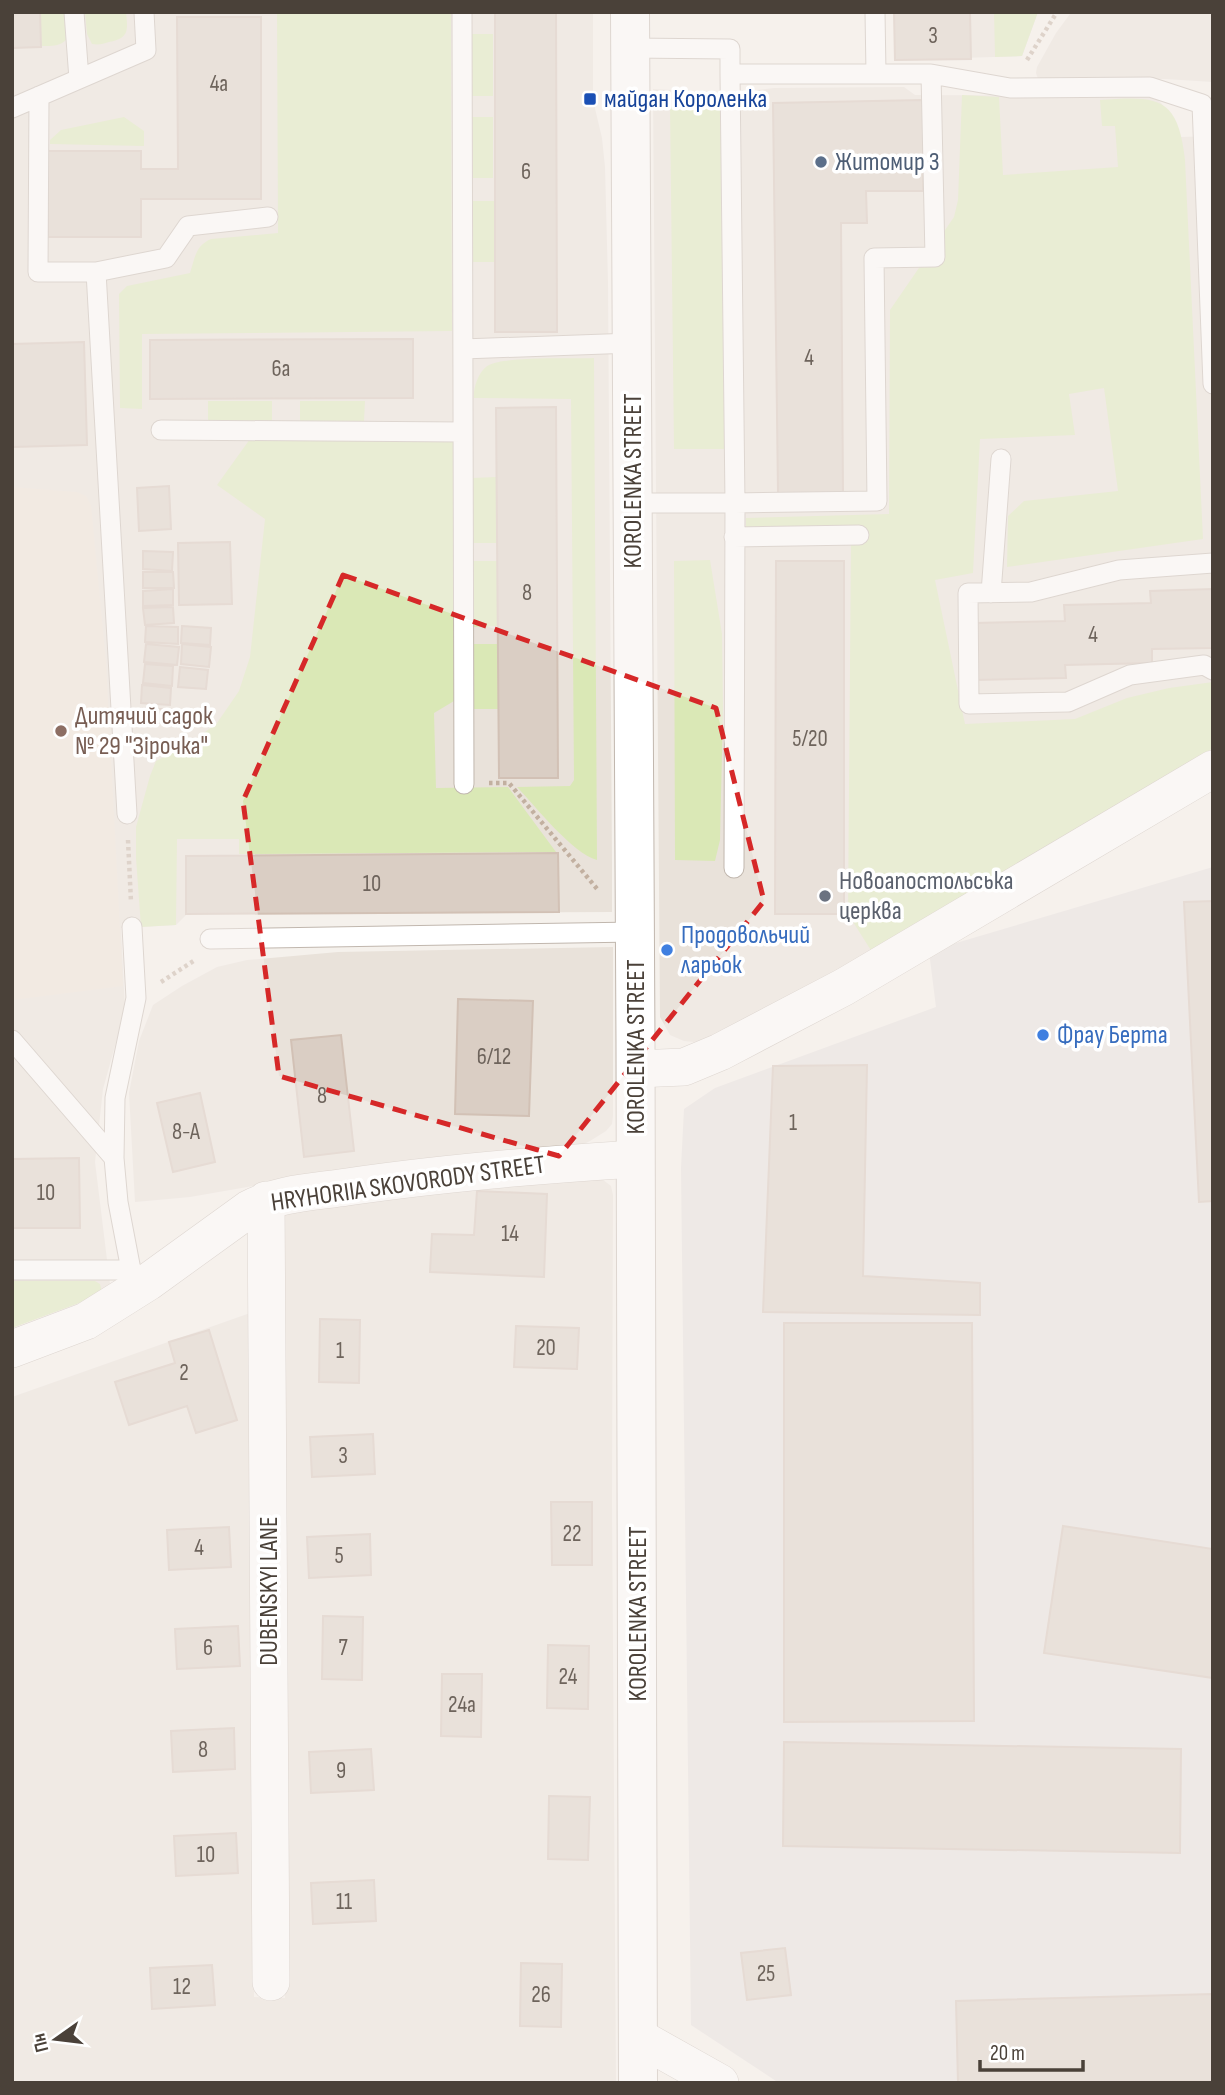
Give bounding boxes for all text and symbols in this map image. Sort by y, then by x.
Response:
house number: 3 [928,22,938,50]
house number: 4а [210,70,228,98]
place label: майдан Короленка [604,84,767,115]
marker: майдан Короленка [582,91,598,107]
place label: Житомир 3 [835,147,940,178]
marker: Житомир 3 [813,154,829,170]
house number: 6 [521,158,531,186]
house number: 4 [804,344,814,372]
house number: 6а [272,355,290,383]
street label: KOROLENKA STREET [618,393,649,569]
house number: 8 [522,579,532,607]
house number: 4 [1088,621,1098,649]
place label: Дитячий садок № 29 "Зірочка" [75,701,213,762]
marker: Дитячий садок № 29 "Зірочка" [53,723,69,739]
house number: 5/20 [792,725,828,753]
place label: Новоапостольська церква [839,866,1014,927]
house number: 10 [363,870,381,898]
marker: Новоапостольська церква [817,888,833,904]
place label: Продовольчий ларьок [681,920,810,981]
marker: Продовольчий ларьок [659,942,675,958]
street label: KOROLENKA STREET [621,959,652,1135]
place label: Фрау Берта [1057,1020,1168,1051]
marker: Фрау Берта [1035,1027,1051,1043]
house number: 6/12 [477,1043,511,1071]
house number: 8 [317,1082,327,1110]
house number: 1 [789,1109,797,1137]
house number: 8-А [172,1118,200,1146]
street label: HRYHORIIA SKOVORODY STREET [269,1149,547,1219]
house number: 10 [37,1179,55,1207]
house number: 14 [501,1220,519,1248]
house number: 20 [536,1334,556,1362]
house number: 1 [336,1337,344,1365]
house number: 2 [179,1359,189,1387]
house number: 3 [338,1442,348,1470]
street label: DUBENSKYI LANE [254,1516,285,1666]
house number: 22 [563,1520,581,1548]
street label: KOROLENKA STREET [623,1526,654,1702]
house number: 4 [194,1534,204,1562]
house number: 5 [334,1542,344,1570]
house number: 6 [203,1634,213,1662]
house number: 7 [338,1634,348,1662]
house number: 24 [559,1663,578,1691]
house number: 24а [448,1691,476,1719]
house number: 8 [198,1736,208,1764]
house number: 9 [336,1757,346,1785]
house number: 10 [197,1841,215,1869]
house number: 11 [336,1888,352,1916]
house number: 25 [757,1960,775,1988]
house number: 12 [173,1973,191,2001]
house number: 26 [531,1981,551,2009]
north arrow [21,2004,91,2074]
scale bar [980,2028,1083,2072]
text: Пн [28,2031,54,2054]
text: 20 m [990,2041,1025,2066]

